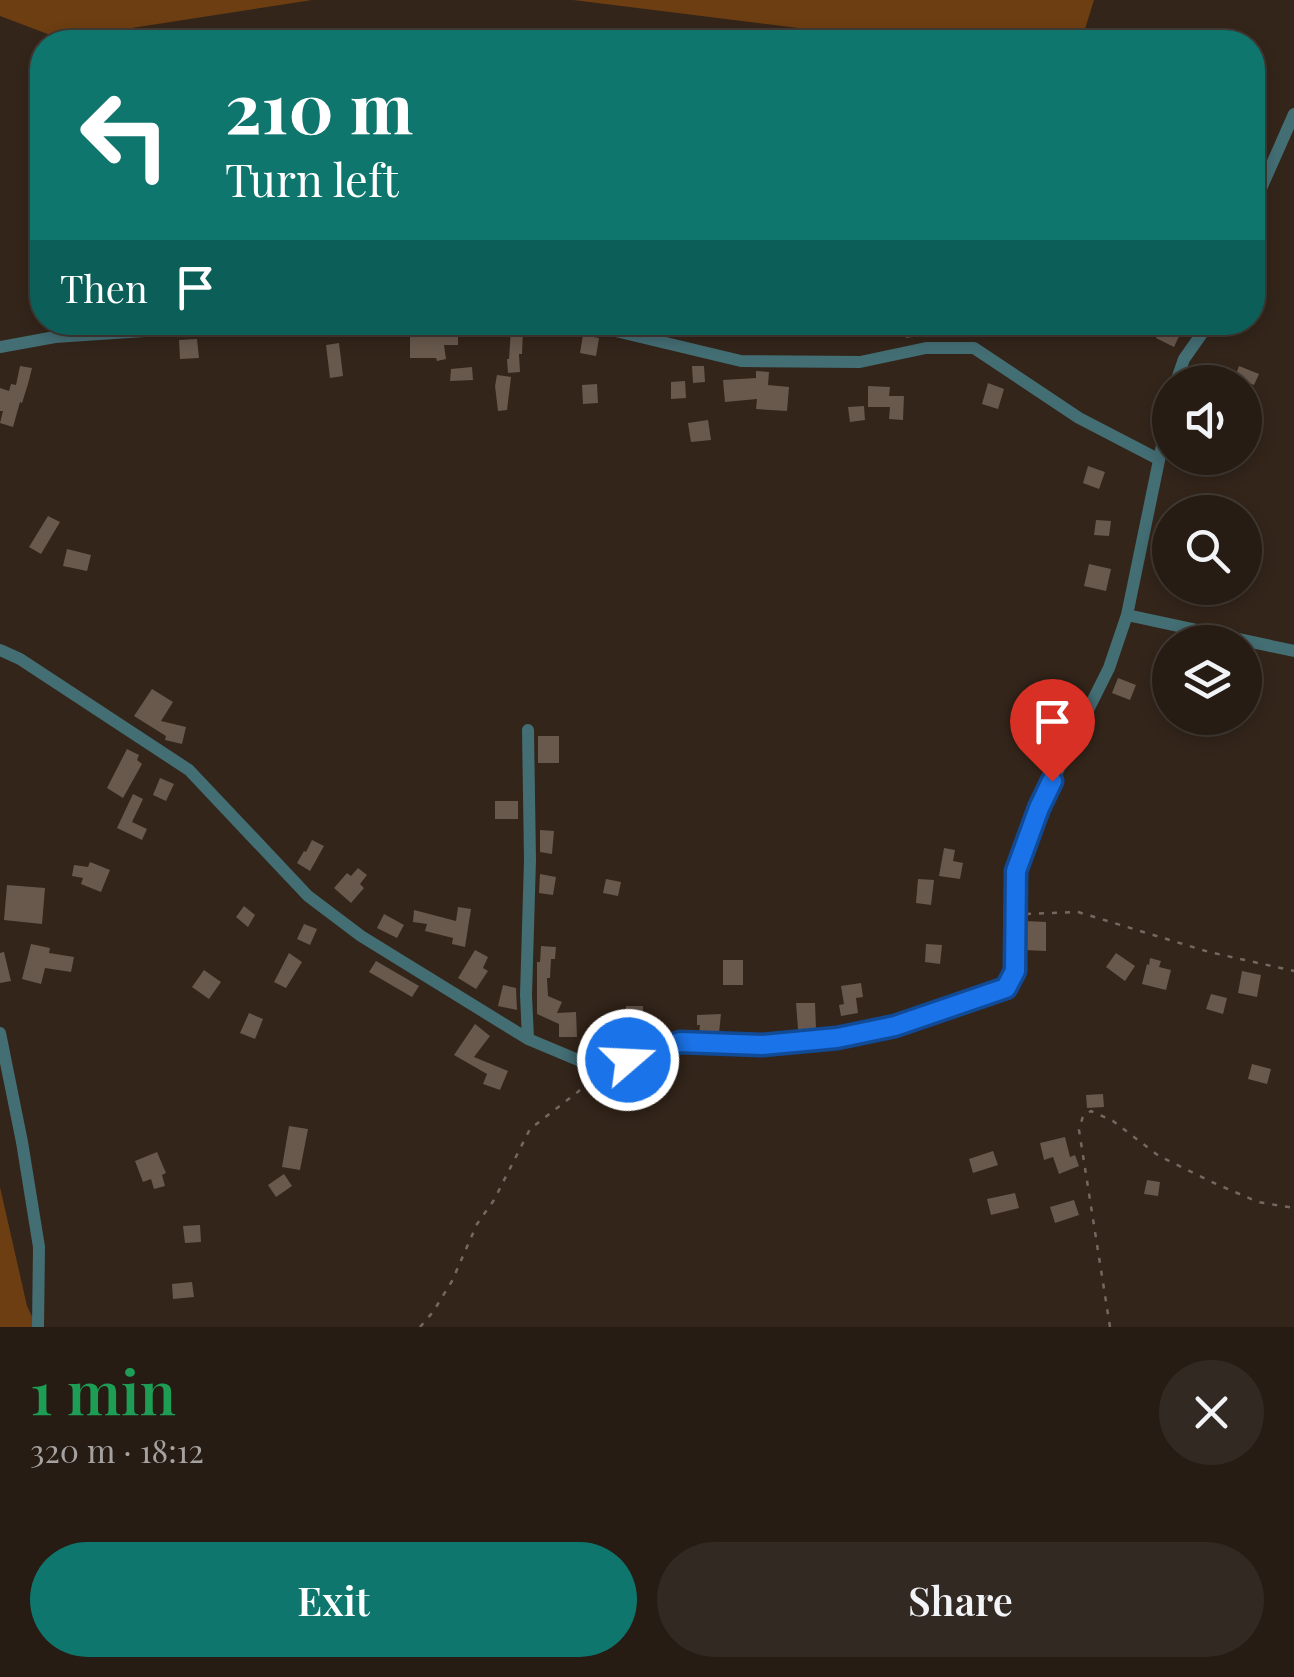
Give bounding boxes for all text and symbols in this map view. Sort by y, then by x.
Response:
text: 210 m [225,58,413,152]
icon: left [60,70,190,200]
text: Turn left [225,148,399,208]
icon: arrive [168,260,223,315]
text: Then [60,262,148,313]
map controls [1152,365,1262,735]
button: sound [1152,365,1262,475]
button: search [1152,495,1262,605]
button: layers [1152,625,1262,735]
pin [1010,679,1095,782]
icon: arrive [1025,694,1080,749]
position arrow [576,1008,680,1112]
text: 1 min [30,1350,176,1430]
button: close [1159,1360,1264,1465]
text: 320 m · 18:12 [30,1428,204,1471]
button: Exit [30,1542,637,1657]
button: Share [657,1542,1264,1657]

